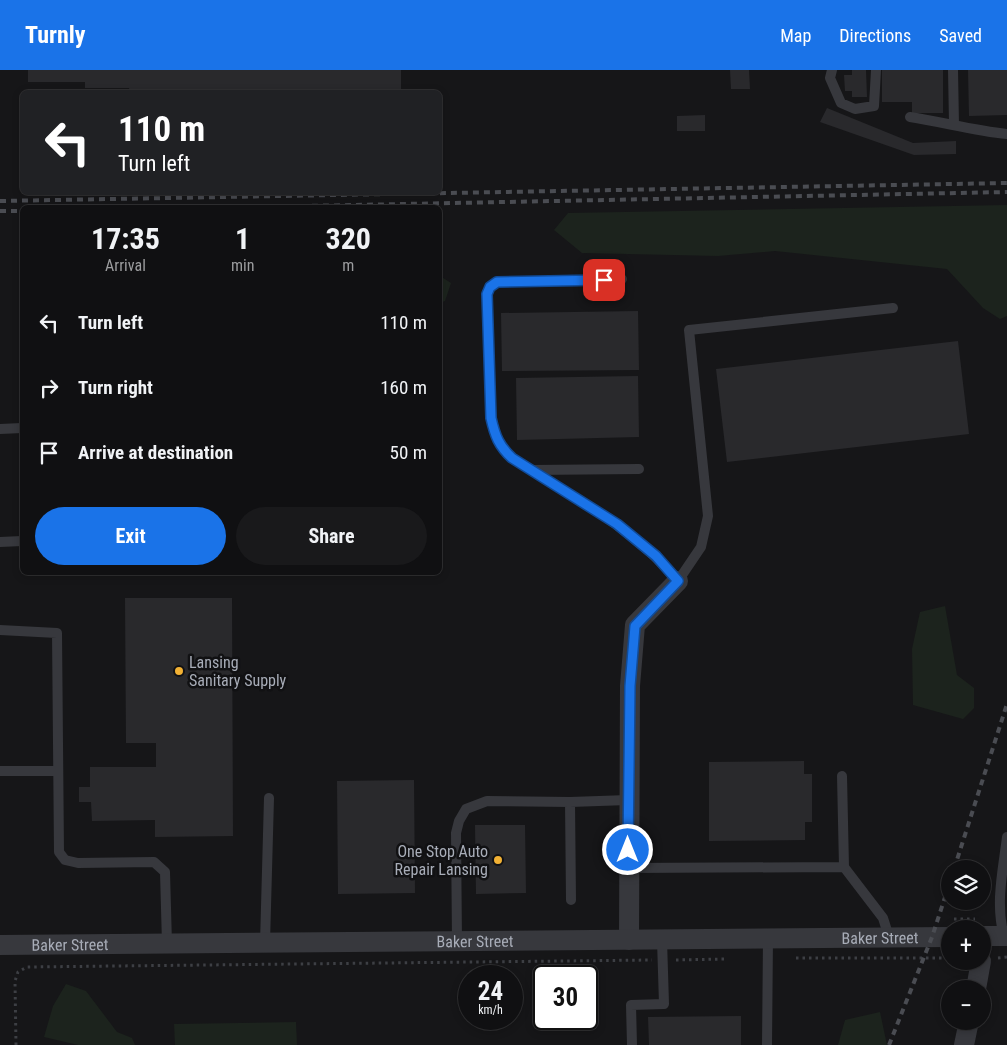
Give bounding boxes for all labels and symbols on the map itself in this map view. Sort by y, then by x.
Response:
pin [583,259,625,301]
place label: Lansing Sanitary Supply [189,653,287,690]
marker: Lansing Sanitary Supply [173,665,185,677]
position arrow [601,823,653,875]
place label: One Stop Auto Repair Lansing [395,842,488,879]
marker: One Stop Auto Repair Lansing [492,854,504,866]
street label: Baker Street [841,928,919,948]
street label: Baker Street [436,932,514,951]
street label: Baker Street [31,935,109,955]
speed limit sign: 30 [533,965,598,1030]

